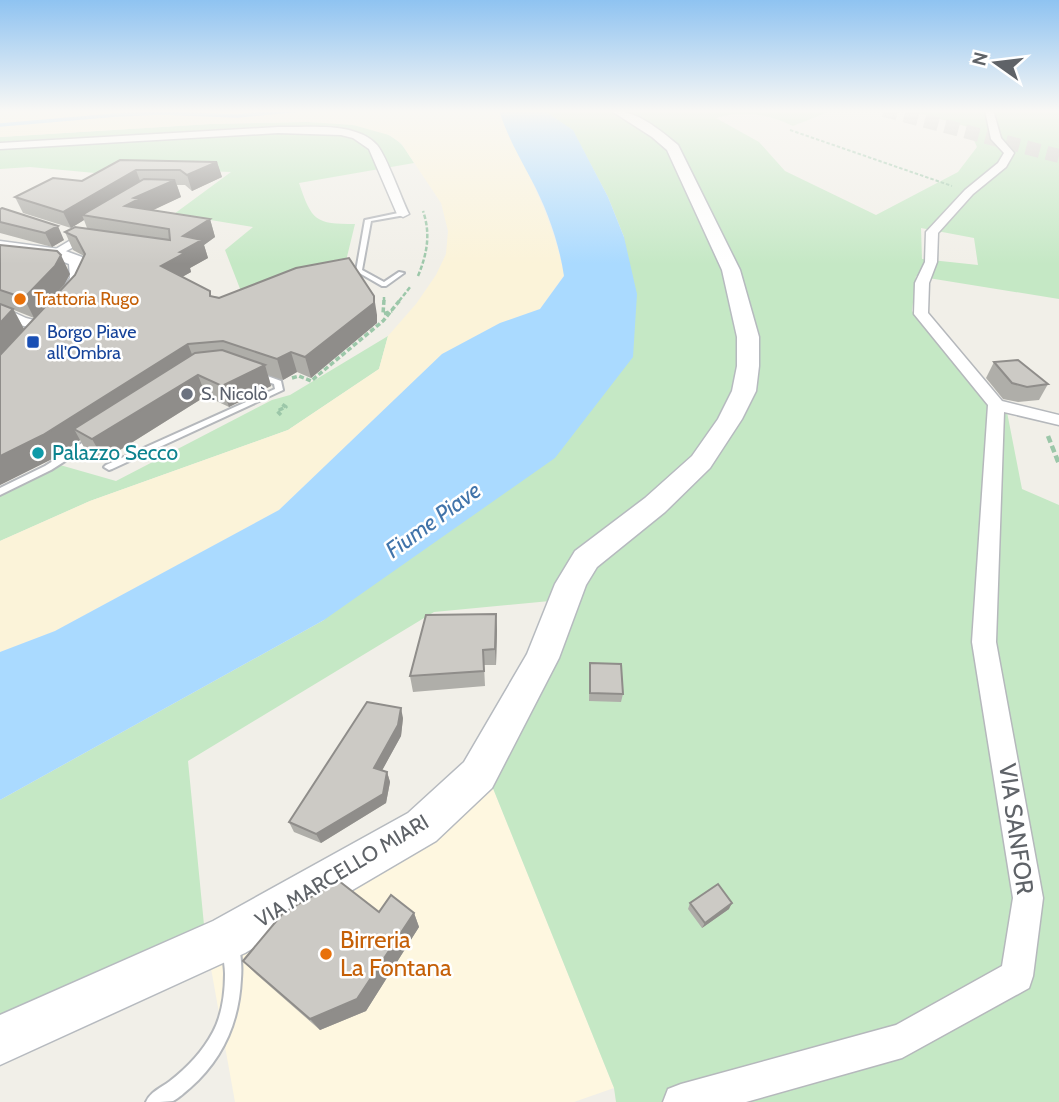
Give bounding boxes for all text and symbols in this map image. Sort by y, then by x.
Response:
north arrow [961,28,1031,98]
text: N [967,50,993,68]
place label: Trattoria Rugo [34,288,139,310]
marker: Trattoria Rugo [12,291,28,307]
place label: Borgo Piave all'Ombra [47,321,136,364]
marker: Borgo Piave all'Ombra [25,334,41,350]
place label: S. Nicolò [201,383,268,405]
marker: S. Nicolò [179,386,195,402]
place label: Palazzo Secco [52,440,178,465]
marker: Palazzo Secco [30,445,46,461]
water label: Fiume Piave [380,476,486,564]
street label: VIA SANFOR [993,762,1040,897]
street label: VIA MARCELLO MIARI [251,809,433,932]
place label: Birreria La Fontana [340,925,452,982]
marker: Birreria La Fontana [318,946,334,962]

